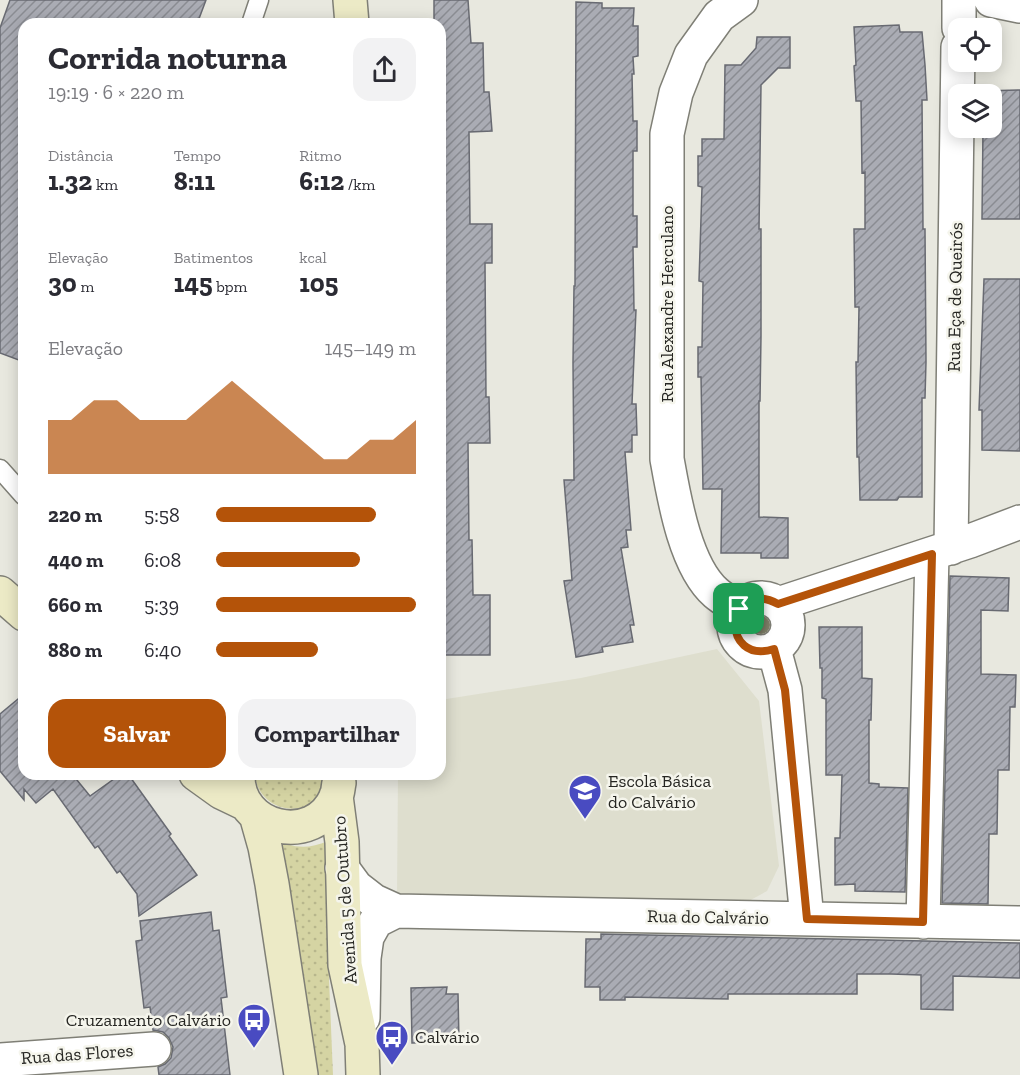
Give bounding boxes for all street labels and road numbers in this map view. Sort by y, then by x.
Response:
street label: Rua Alexandre Herculano [656,205,678,403]
street label: Rua Eça de Queirós [943,222,967,372]
street label: Avenida 5 de Outubro [328,815,362,985]
street label: Rua do Calvário [647,905,769,929]
street label: Rua das Flores [20,1039,134,1069]

